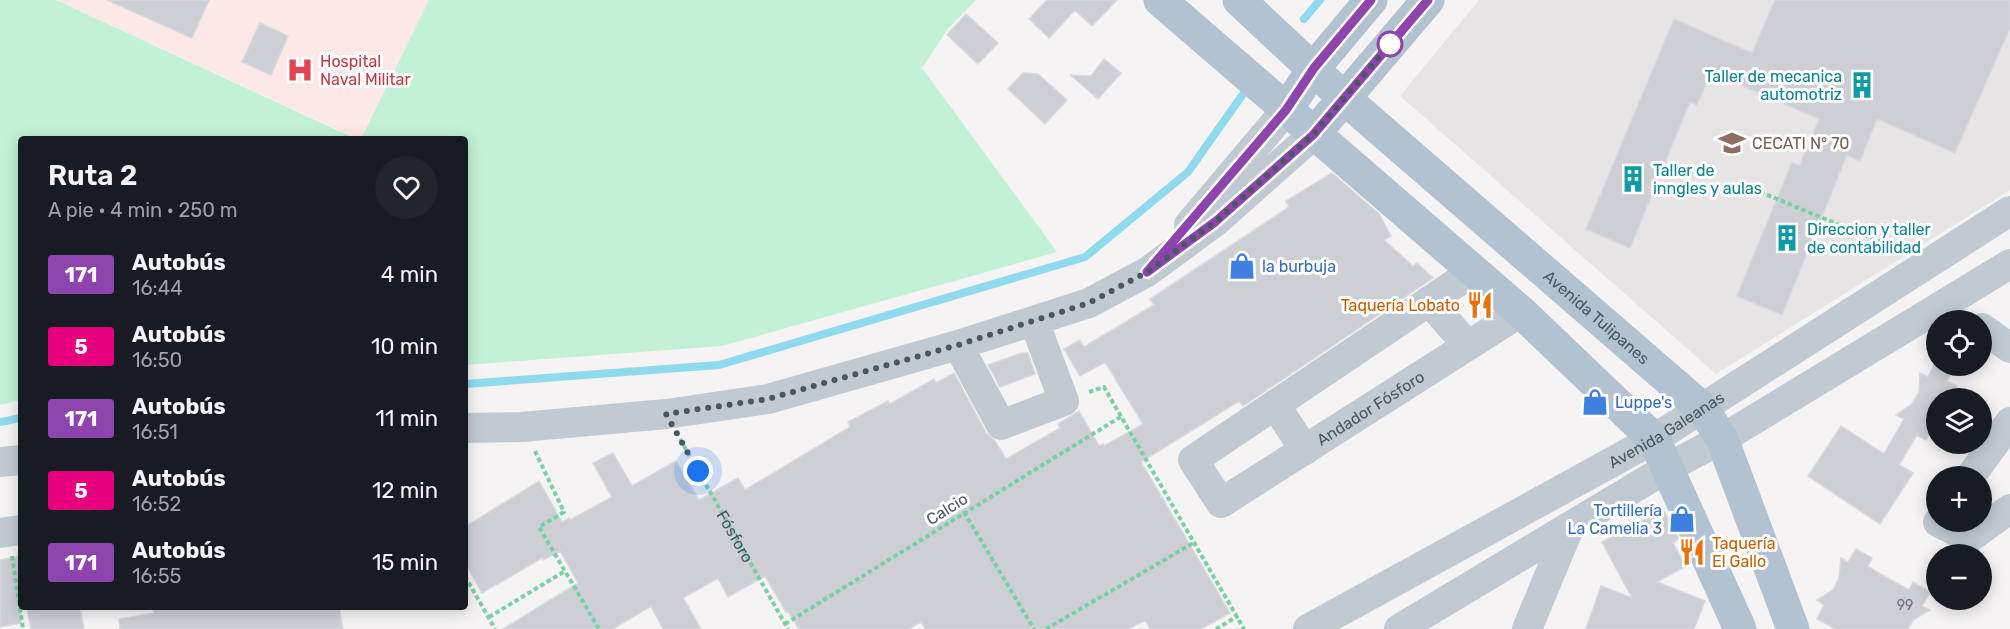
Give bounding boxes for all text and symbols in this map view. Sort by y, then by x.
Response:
unlabelled marker [1377,31,1403,57]
place label: Hospital Naval Militar [320,52,410,89]
hospital icon: Hospital Naval Militar [285,55,315,85]
place label: Taller de mecanica automotriz [1705,67,1842,104]
building icon: Taller de mecanica automotriz [1847,70,1877,100]
school or university icon: CECATI N° 70 [1717,128,1747,158]
place label: CECATI N° 70 [1752,134,1850,153]
button: heart [375,156,438,219]
text: Ruta 2 [48,159,138,192]
place label: Taller de inngles y aulas [1653,161,1762,198]
building icon: Taller de inngles y aulas [1618,164,1648,194]
text: A pie · 4 min · 250 m [48,198,238,222]
place label: Direccion y taller de contabilidad [1807,220,1931,257]
building icon: Direccion y taller de contabilidad [1772,223,1802,253]
text: Autobús [132,249,226,276]
shop icon: la burbuja [1227,251,1257,281]
place label: la burbuja [1262,257,1336,276]
text: 4 min [381,261,438,288]
text: 171 [65,262,97,287]
street label: Avenida Tulipanes [1540,266,1654,368]
text: 16:44 [132,276,183,300]
restaurant icon: Taquería Lobato [1465,290,1495,320]
place label: Taquería Lobato [1341,296,1460,315]
map controls [1926,310,1992,610]
button: locate [1926,310,1992,376]
text: Autobús [132,321,226,348]
text: 10 min [371,333,438,360]
text: 5 [74,334,88,359]
text: 16:50 [132,348,182,372]
street label: Andador Fósforo [1313,367,1428,449]
shop icon: Luppe's [1580,387,1610,417]
street label: Avenida Galeanas [1605,387,1727,472]
button: layers [1926,388,1992,454]
text: Autobús [132,393,226,420]
place label: Luppe's [1615,393,1672,412]
text: 11 min [376,405,438,432]
text: 171 [65,406,97,431]
text: 16:51 [132,420,178,444]
your location [683,456,713,486]
text: Autobús [132,465,226,492]
button: + [1926,466,1992,532]
text: 12 min [372,477,438,504]
text: 5 [74,478,88,503]
street label: Calcio [923,489,971,529]
text: 16:52 [132,492,181,516]
place label: Tortillería La Camelia 3 [1567,501,1662,538]
shop icon: Tortillería La Camelia 3 [1667,504,1697,534]
street label: Fósforo [713,507,758,566]
place label: Taquería El Gallo [1712,534,1776,571]
text: Autobús [132,537,226,564]
restaurant icon: Taquería El Gallo [1677,537,1707,567]
button: − [1926,544,1992,610]
text: 15 min [372,549,438,576]
text: 171 [65,550,97,575]
text: 16:55 [132,564,182,588]
house number: 99 [1897,597,1913,614]

